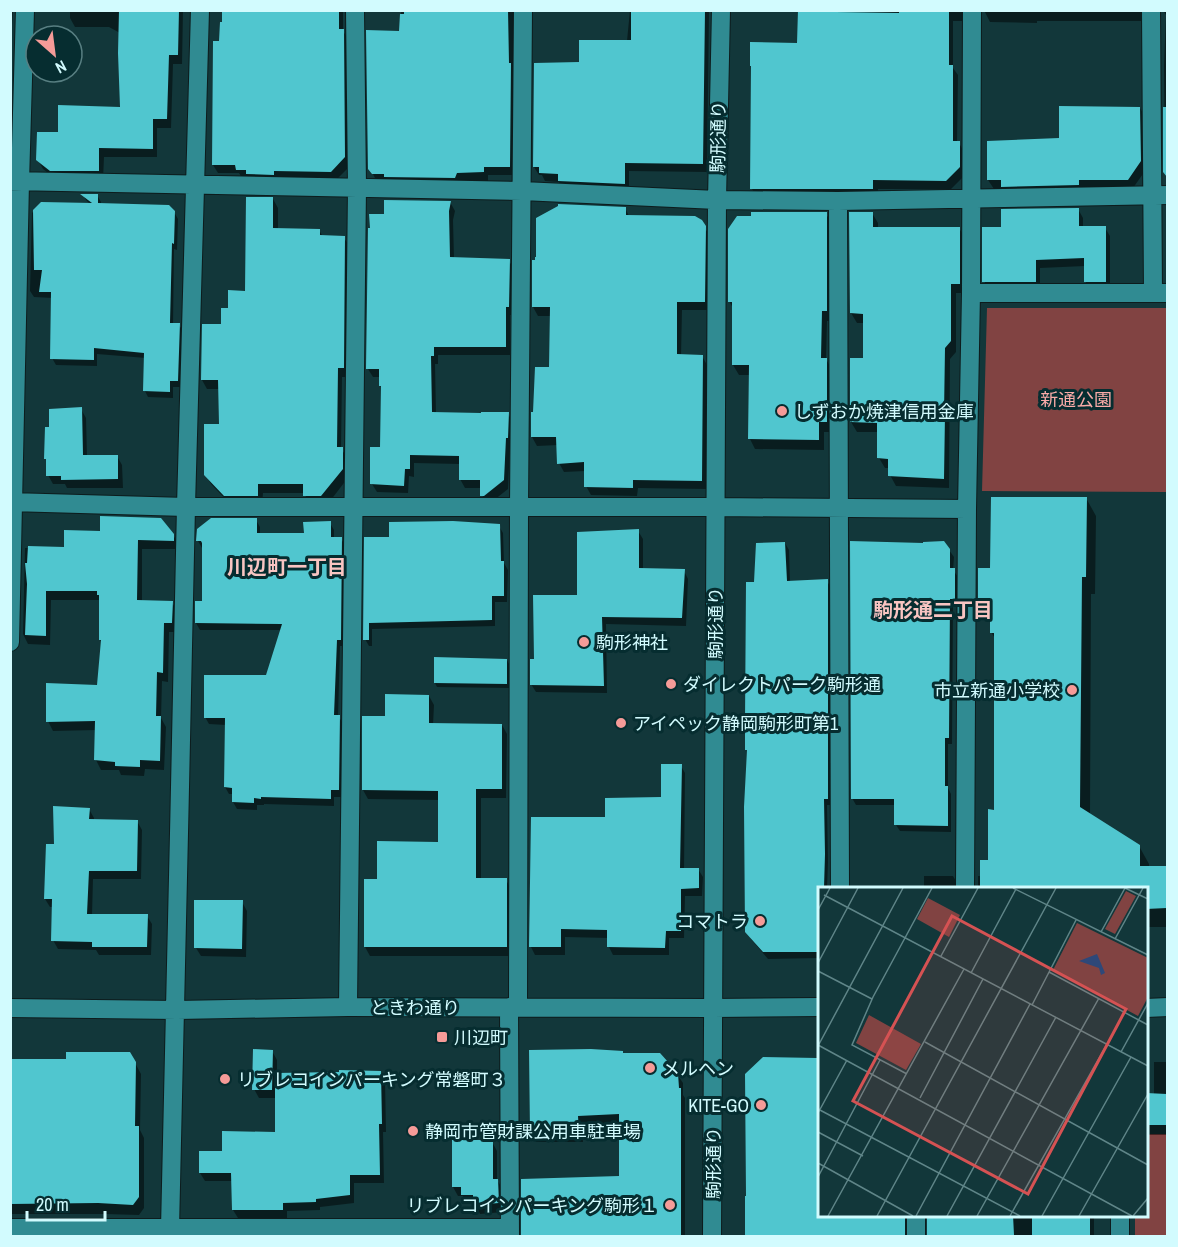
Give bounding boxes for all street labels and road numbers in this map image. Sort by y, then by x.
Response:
street label: 駒形通り [705,101,731,173]
street label: 駒形通り [703,587,728,659]
street label: ときわ通り [370,995,460,1020]
street label: 駒形通り [701,1127,726,1199]

